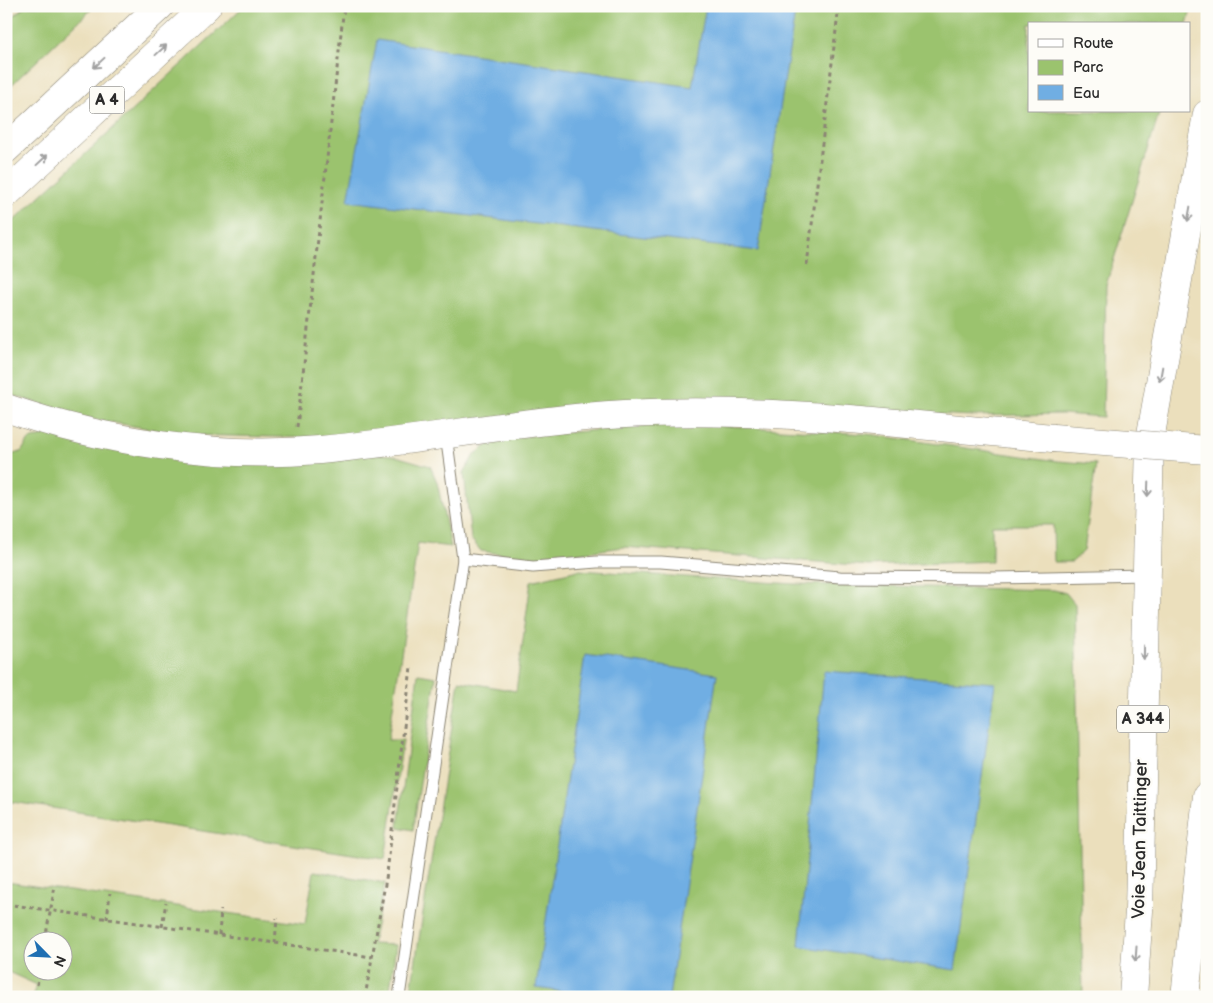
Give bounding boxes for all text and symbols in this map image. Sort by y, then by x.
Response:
legend [1028,22,1190,112]
text: Route [1073,34,1114,53]
one-way arrow [154,44,167,56]
one-way arrow [92,57,105,69]
text: Parc [1073,58,1103,77]
text: Eau [1073,84,1100,103]
road number: A 4 [90,86,124,114]
one-way arrow [35,155,48,166]
one-way arrow [1184,206,1194,222]
one-way arrow [1156,366,1166,382]
one-way arrow [1144,481,1153,497]
one-way arrow [1139,643,1149,659]
road number: A 344 [1117,706,1169,732]
street label: Voie Jean Taittinger [1128,759,1152,919]
north arrow [22,930,72,980]
one-way arrow [1132,946,1141,962]
text: N [50,953,69,969]

